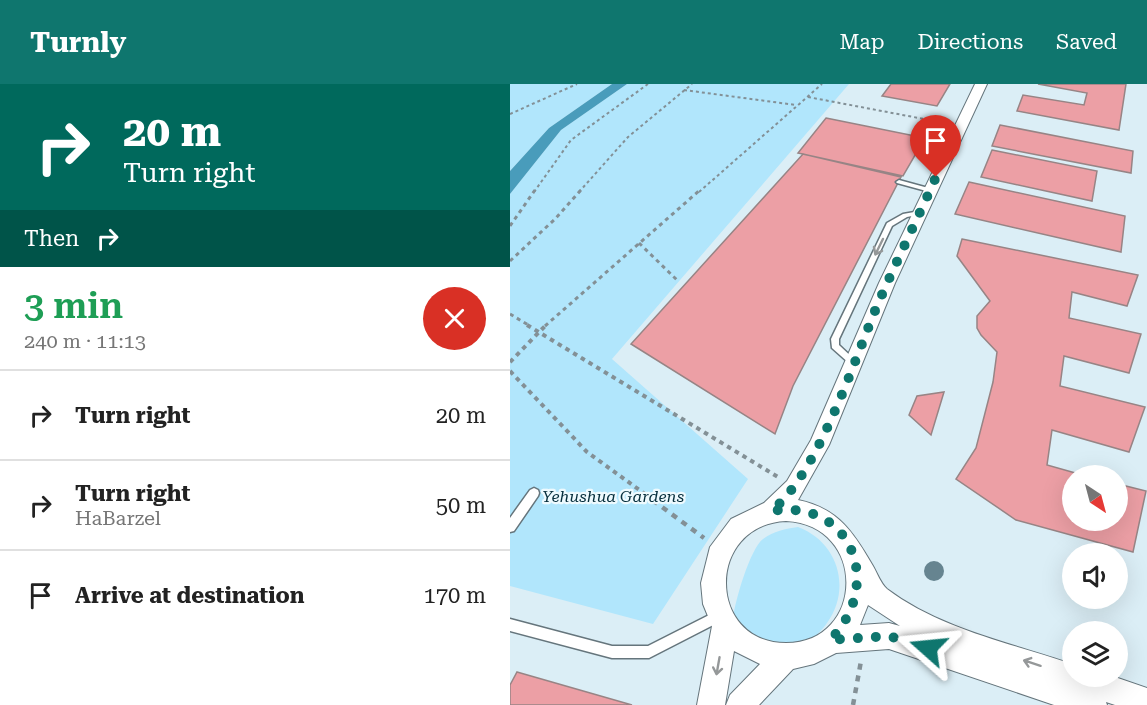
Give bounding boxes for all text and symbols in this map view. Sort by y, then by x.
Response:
text: Turnly [30,26,126,59]
text: Map [840,30,884,54]
text: Directions [917,30,1023,54]
text: Saved [1056,30,1117,54]
text: 20 m [123,107,221,156]
icon: right [24,108,102,186]
pin [910,115,961,177]
icon: arrive [919,124,952,157]
text: Turn right [123,157,256,189]
icon: right [91,222,124,255]
text: Then [24,226,79,251]
one-way arrow [872,238,884,256]
text: 3 min [24,285,123,327]
button: close [423,287,486,350]
text: 240 m · 11:13 [24,329,146,353]
icon: right [24,399,57,432]
text: Turn right [75,403,190,428]
text: 20 m [436,403,486,428]
north arrow [1062,465,1128,531]
map controls [1062,465,1128,687]
text: Turn right [75,481,190,506]
park label: Yehushua Gardens [542,487,684,506]
icon: right [24,489,57,522]
text: 50 m [436,493,486,518]
text: HaBarzel [75,506,161,530]
button: sound [1062,543,1128,609]
icon: arrive [24,579,57,612]
text: Arrive at destination [75,583,304,608]
text: 170 m [423,583,486,608]
position arrow [896,616,960,680]
button: layers [1062,621,1128,687]
one-way arrow [712,656,723,675]
one-way arrow [1023,657,1042,668]

